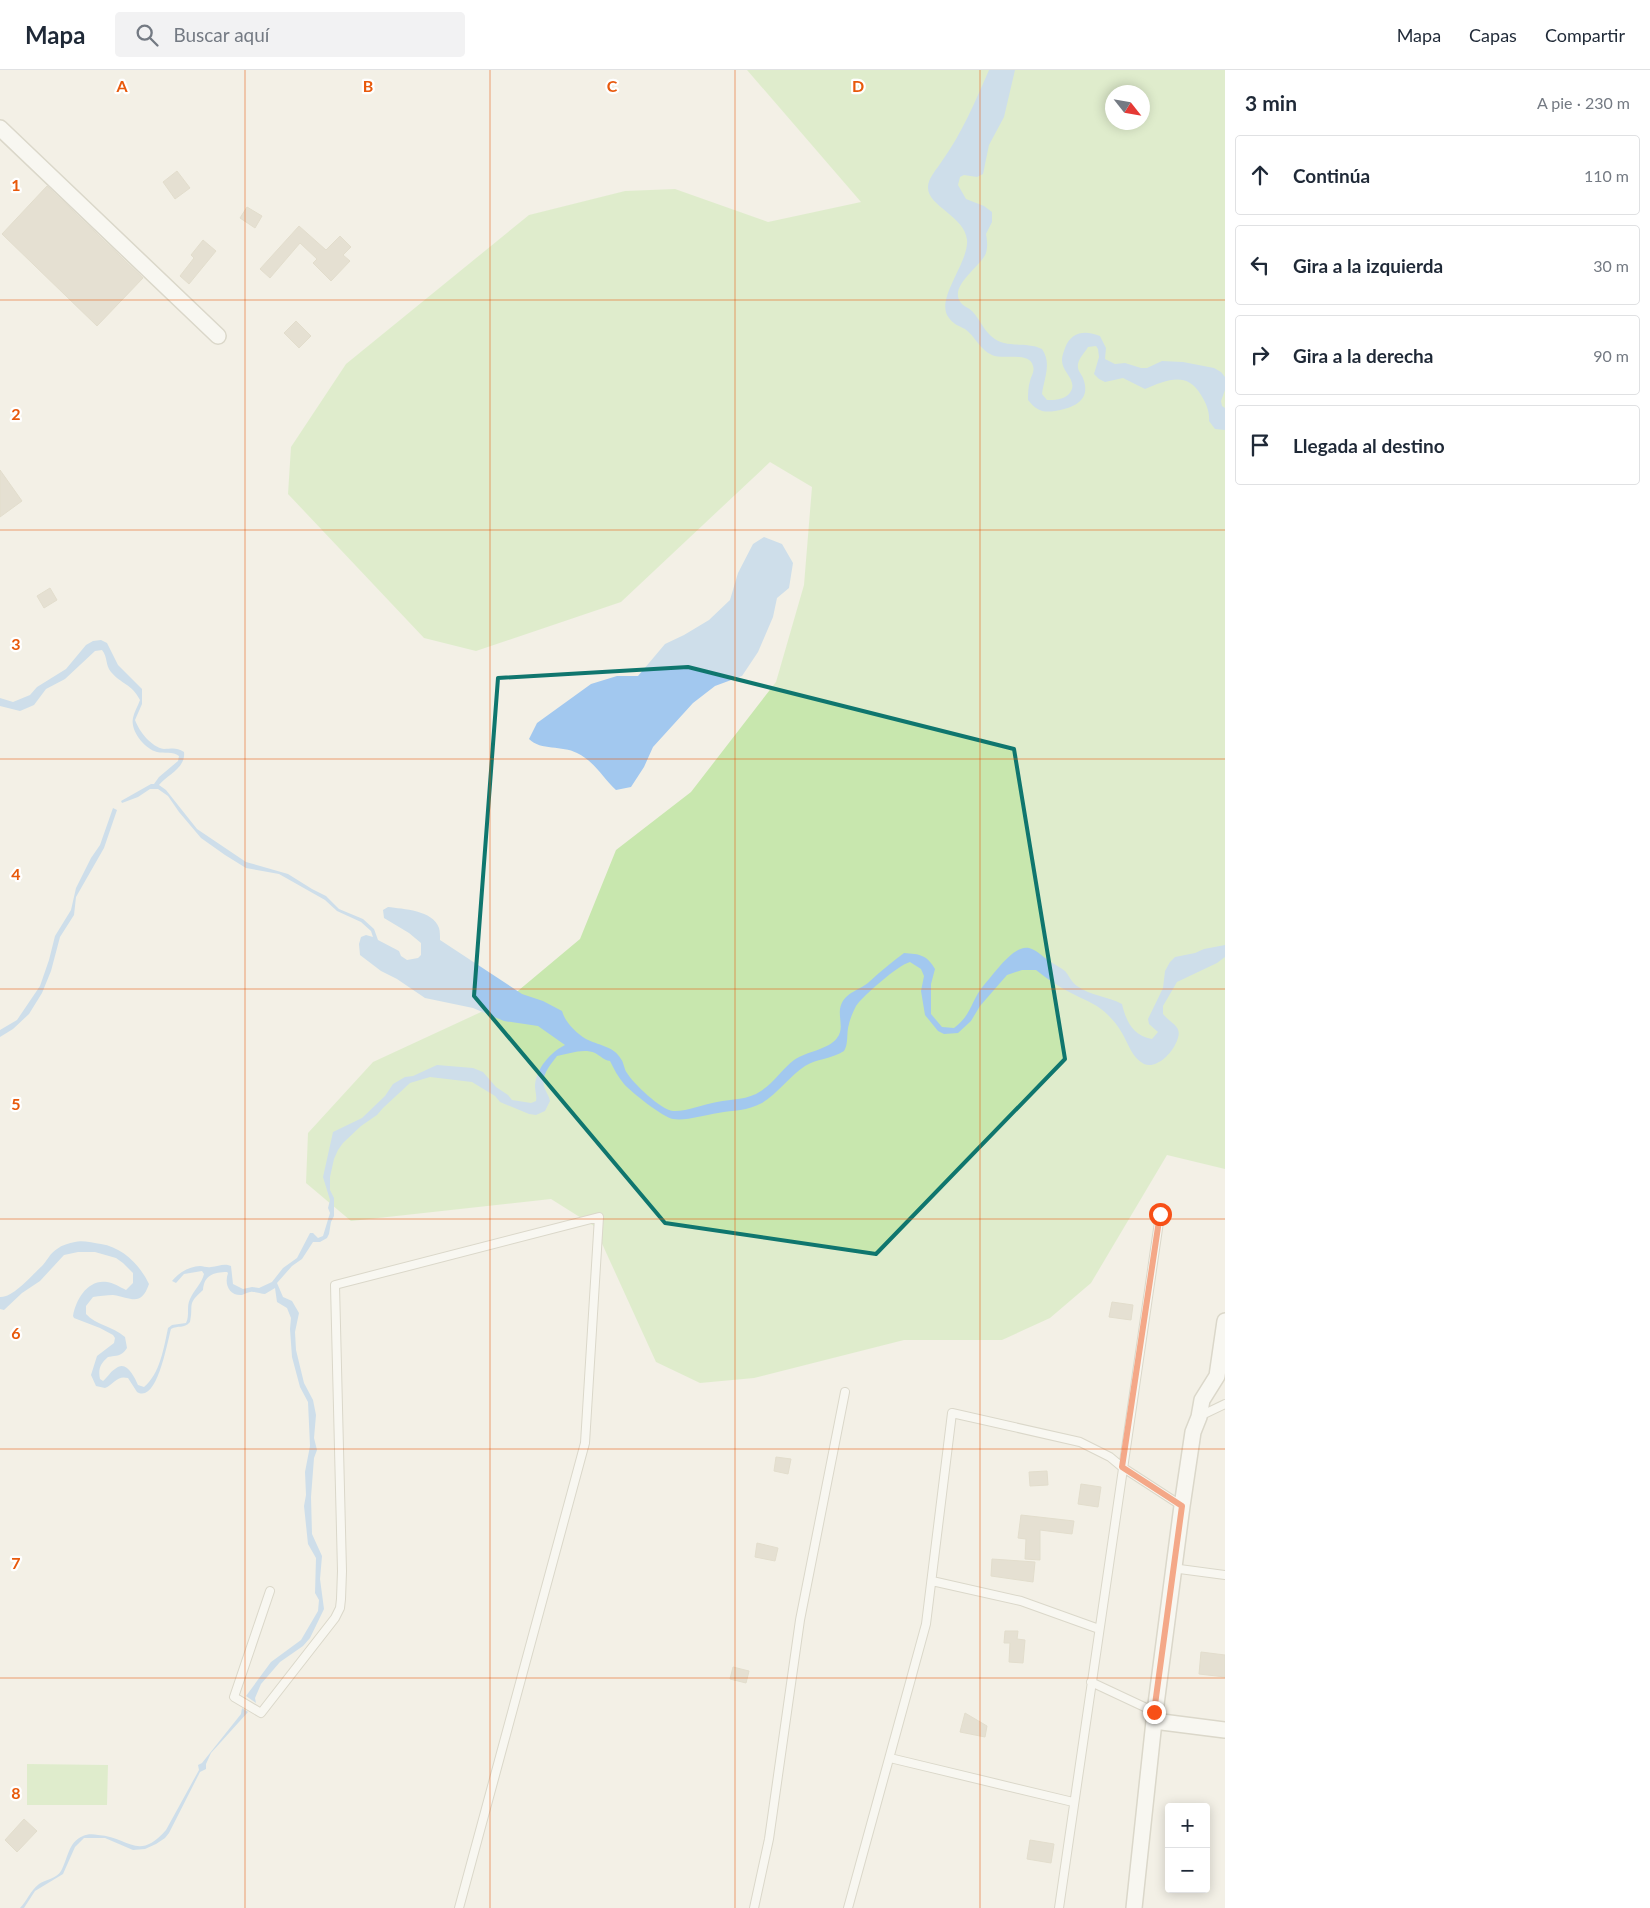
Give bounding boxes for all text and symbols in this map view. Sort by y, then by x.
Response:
search box [115,12,465,57]
text: Mapa [25,20,85,49]
icon: search [133,21,161,49]
text: Buscar aquí [173,23,269,46]
text: Mapa [1397,24,1441,46]
text: Capas [1469,24,1517,46]
text: Compartir [1545,24,1625,46]
text: A [115,76,128,95]
text: B [363,76,373,95]
text: C [607,76,618,95]
text: D [852,76,864,95]
north arrow [1105,85,1150,130]
text: 3 min [1245,90,1297,115]
text: A pie · 230 m [1537,93,1630,112]
icon: ahead [1246,161,1274,189]
text: Continúa [1293,164,1370,187]
text: 110 m [1584,166,1629,185]
text: 1 [11,175,21,194]
icon: left [1246,251,1274,279]
text: Gira a la izquierda [1293,254,1443,277]
text: 30 m [1593,256,1629,275]
icon: right [1246,341,1274,369]
text: Gira a la derecha [1293,344,1433,367]
text: 90 m [1593,346,1629,365]
text: 2 [11,404,21,423]
icon: arrive [1246,431,1274,459]
text: Llegada al destino [1293,434,1445,457]
text: 3 [11,634,21,653]
text: 4 [11,864,21,883]
text: 5 [11,1094,21,1113]
route start [1149,1203,1172,1226]
text: 6 [11,1323,21,1342]
text: 7 [11,1553,21,1572]
route end [1143,1701,1166,1724]
text: 8 [11,1783,21,1802]
map controls [1165,1803,1210,1893]
button: + [1165,1803,1210,1848]
button: − [1165,1848,1210,1893]

